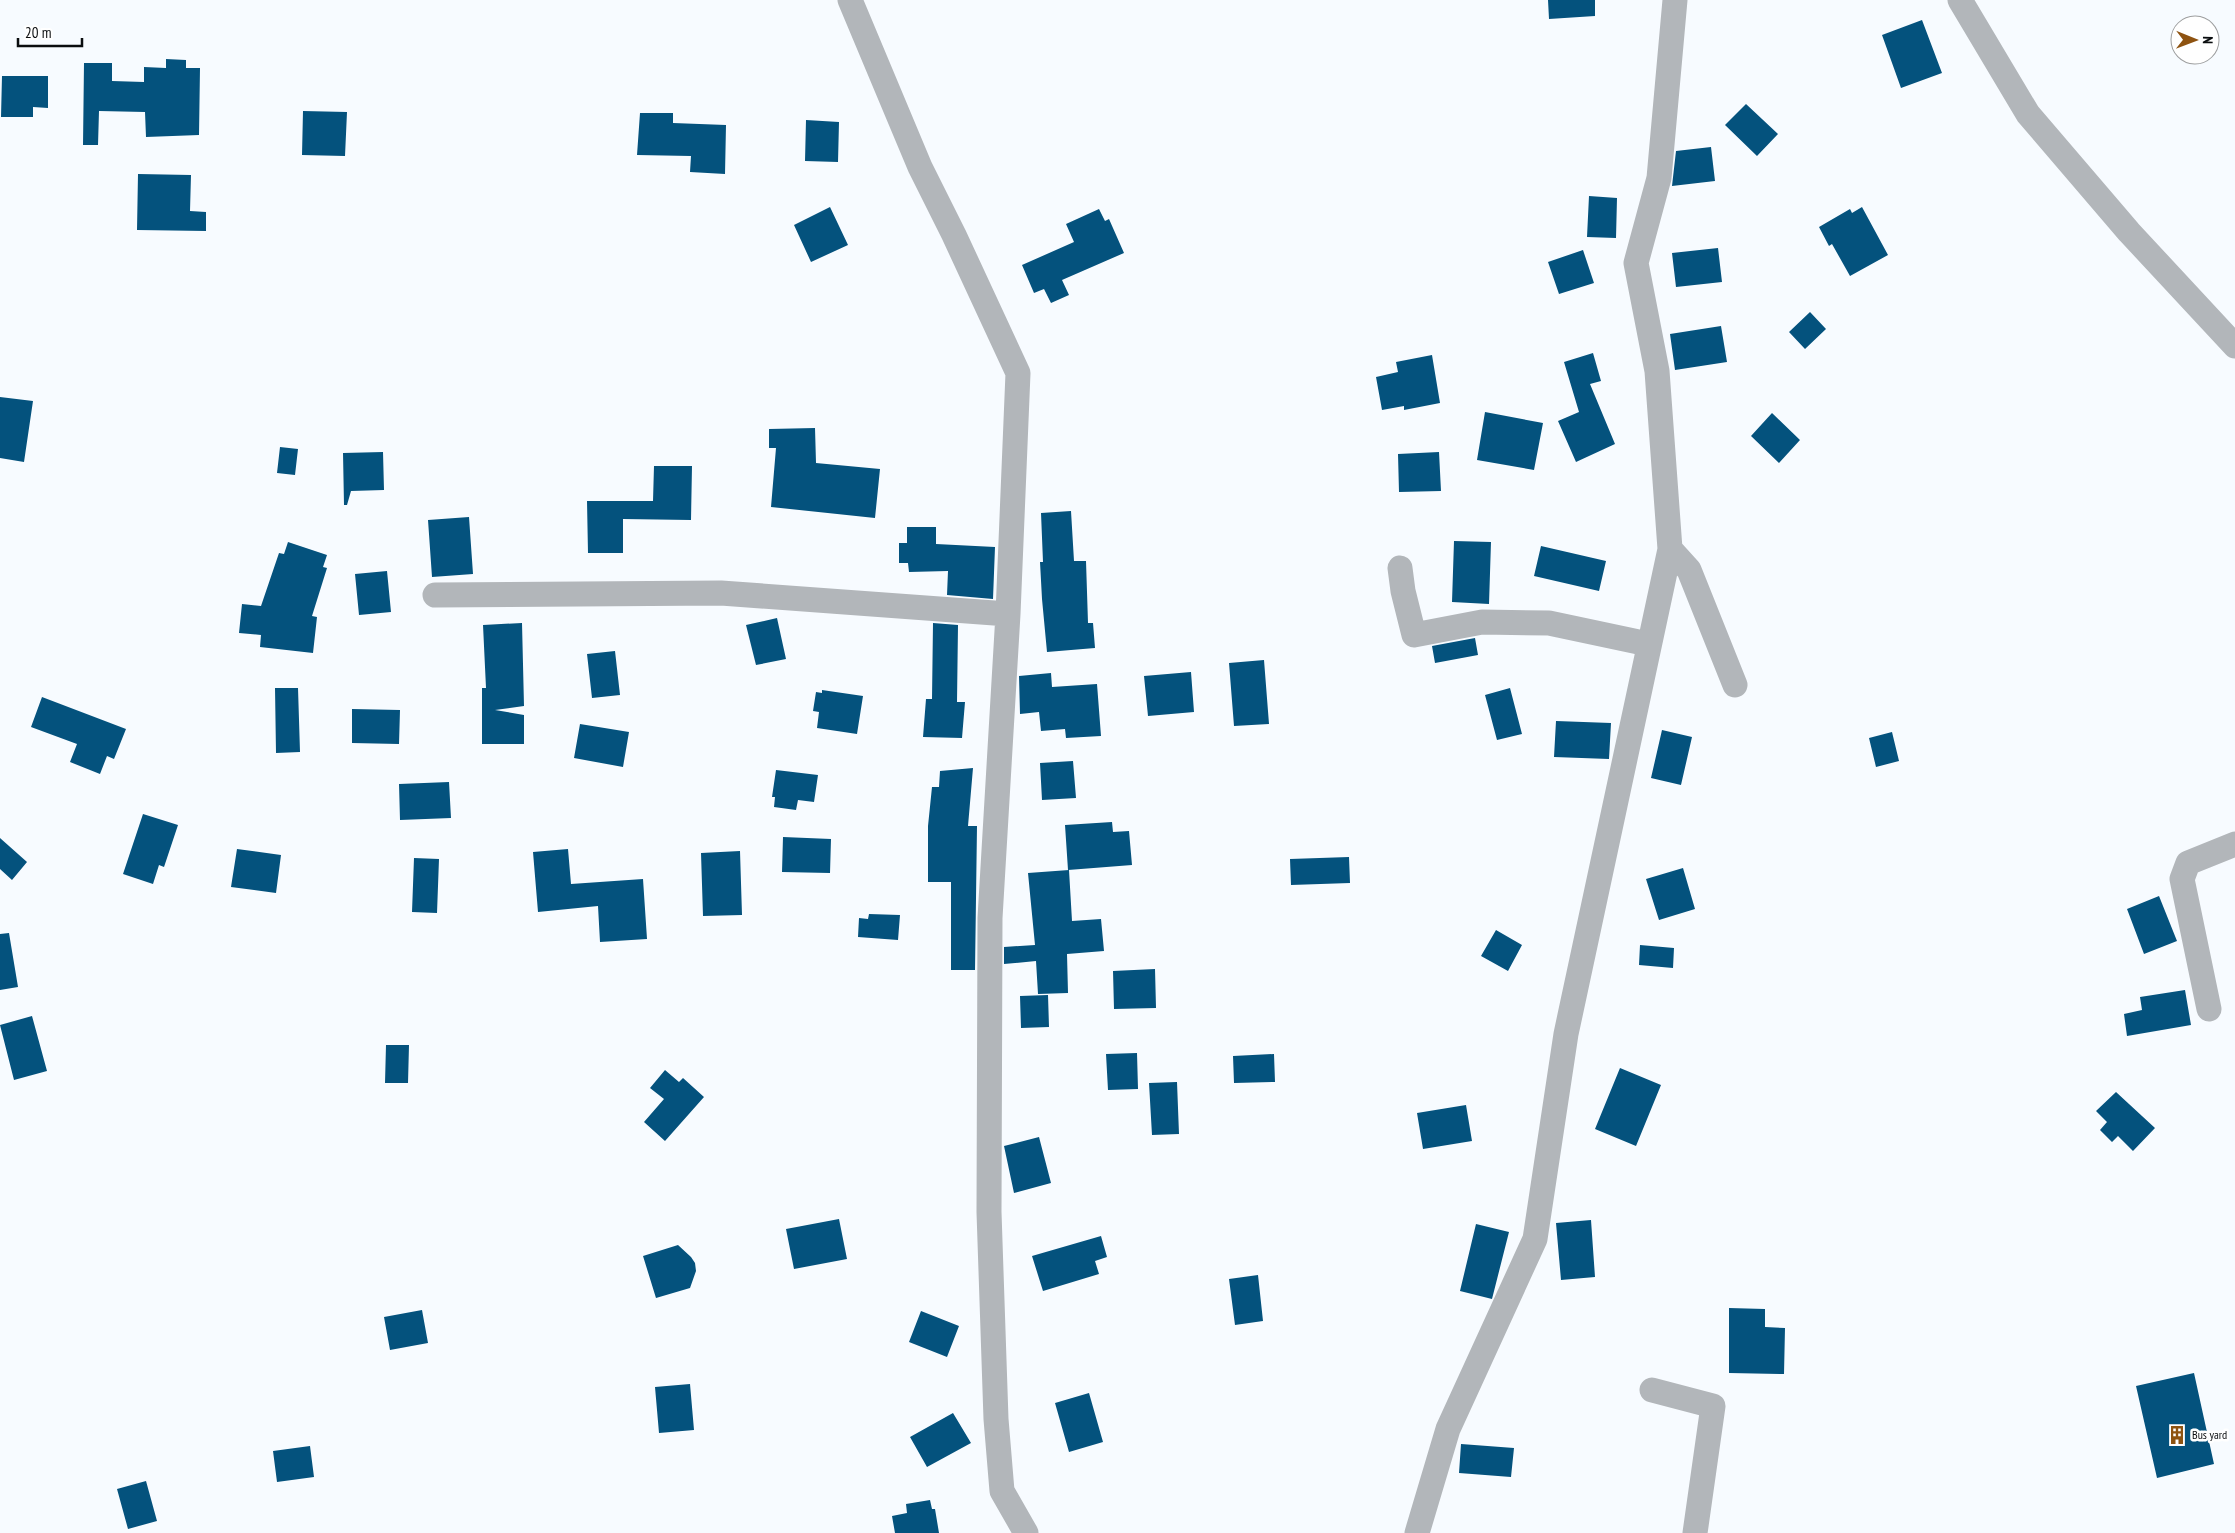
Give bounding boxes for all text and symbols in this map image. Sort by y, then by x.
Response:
scale bar [18,15,81,47]
north arrow [2170,15,2220,65]
text: 20 m [25,23,51,42]
text: N [2199,36,2217,44]
building icon: Bus yard [2166,1424,2188,1446]
place label: Bus yard [2192,1427,2227,1442]

